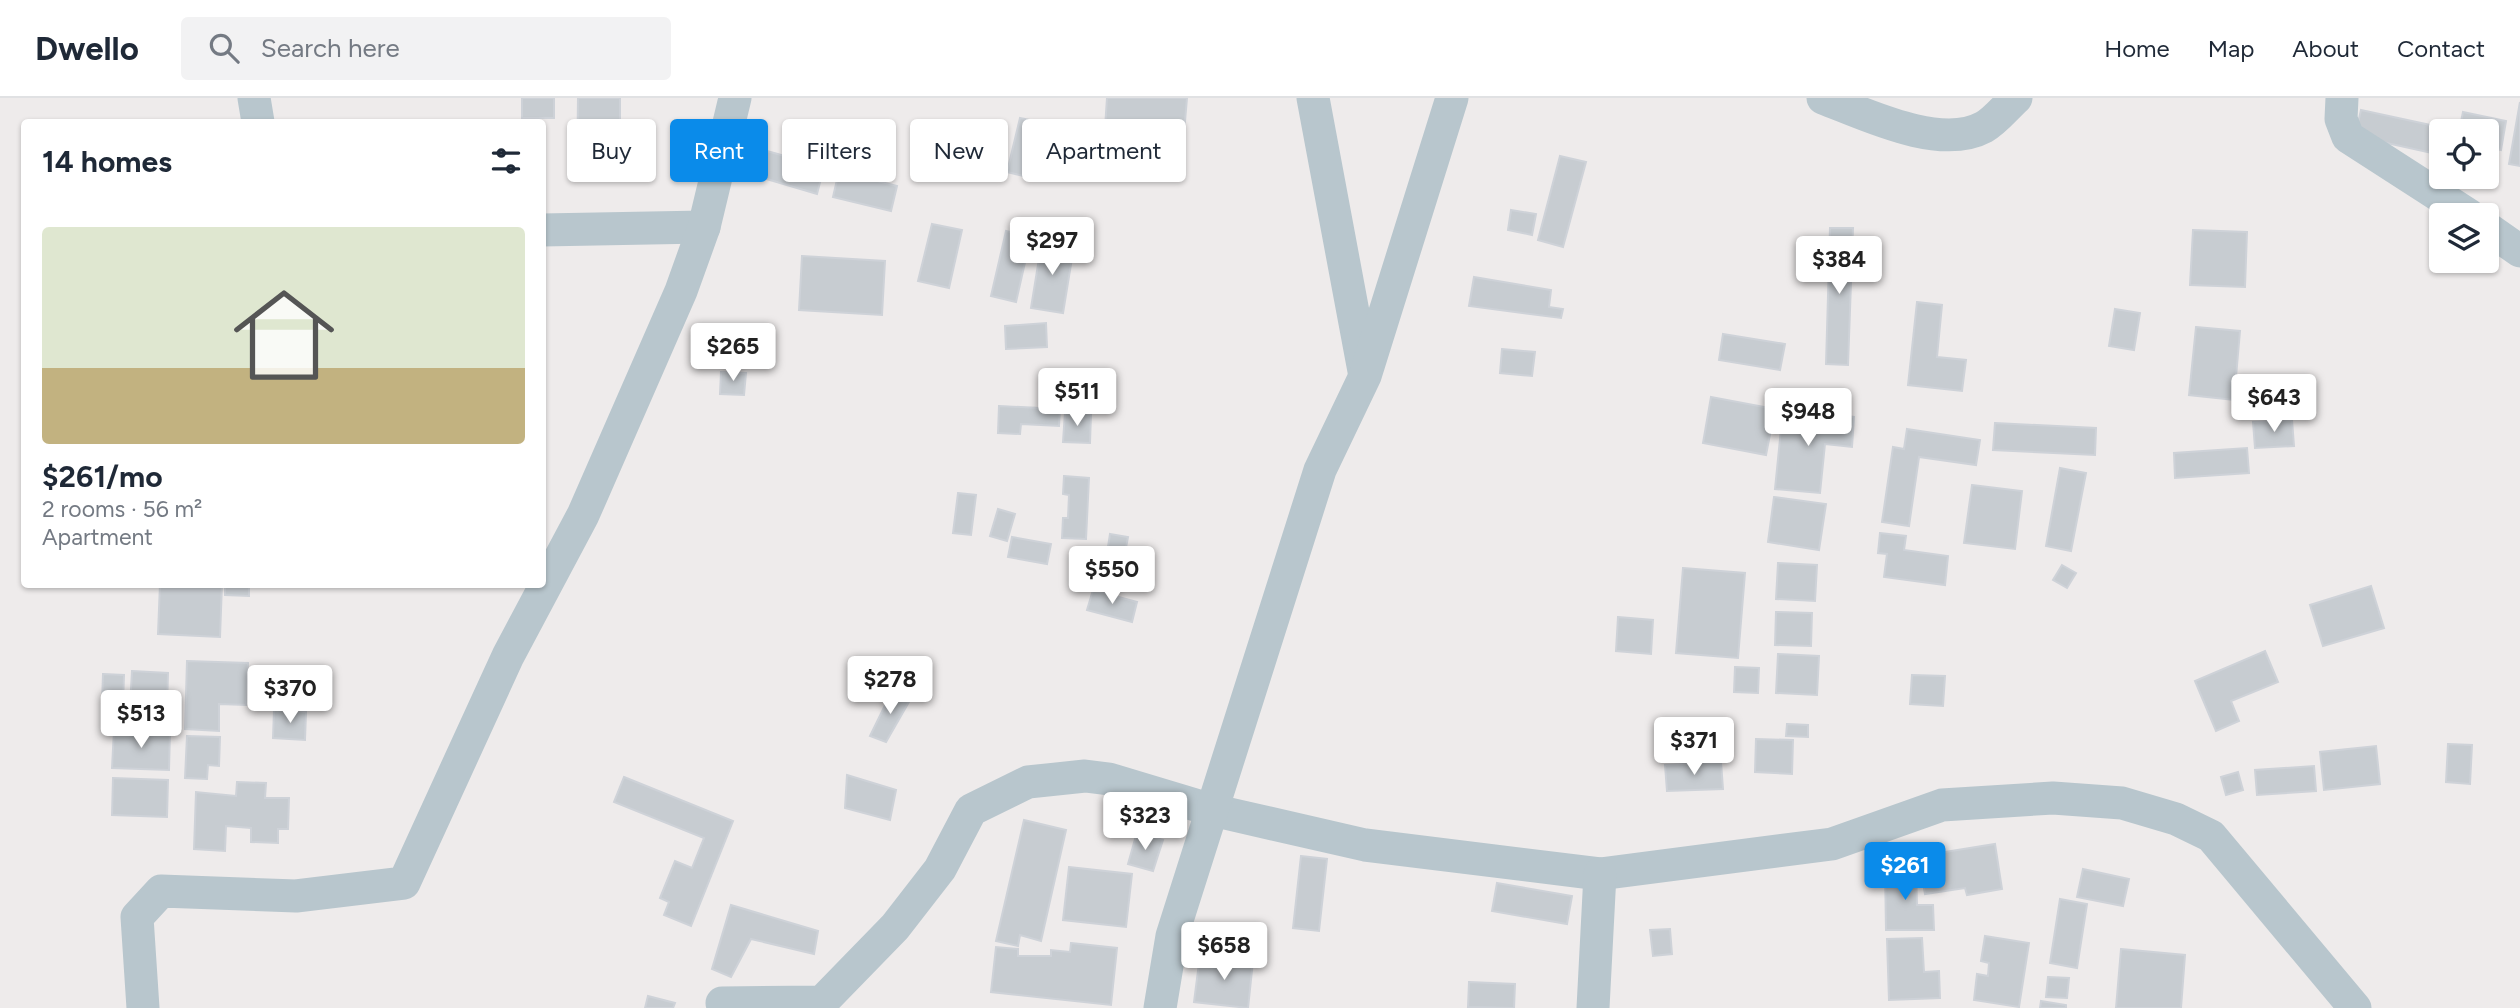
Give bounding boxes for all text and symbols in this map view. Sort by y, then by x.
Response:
search box [181,17,671,80]
text: Dwello [35,29,139,68]
icon: search [205,29,243,67]
text: Search here [261,32,400,64]
text: Home [2104,34,2170,63]
text: Map [2208,34,2254,63]
text: About [2292,34,2359,63]
text: Contact [2397,34,2485,63]
chip: Buy [567,119,656,182]
chip: Rent [670,119,768,182]
chip: Filters [782,119,896,182]
chip: New [910,119,1008,182]
chip: Apartment [1022,119,1186,182]
map controls [2429,119,2499,273]
button: locate [2429,119,2499,189]
icon: filters [487,142,525,180]
text: 14 homes [42,143,172,180]
button: layers [2429,203,2499,273]
pin: $297 [1011,218,1093,277]
text: $297 [1026,226,1078,254]
pin: $384 [1798,236,1880,296]
text: $384 [1812,245,1866,273]
icon: home [221,272,347,398]
pin: $265 [692,324,774,383]
text: $265 [707,332,759,360]
pin: $511 [1036,368,1118,428]
pin: $643 [2233,374,2315,434]
text: $511 [1054,377,1100,405]
text: $643 [2247,383,2301,411]
pin: $948 [1767,388,1849,448]
text: $948 [1781,397,1835,425]
text: $261/mo [42,458,163,495]
text: 2 rooms · 56 m² [42,495,202,523]
text: Apartment [42,523,153,551]
pin: $550 [1071,546,1153,606]
text: $550 [1085,555,1139,583]
pin: $278 [849,656,931,716]
text: $278 [864,665,916,693]
pin: $370 [249,666,331,725]
text: $370 [263,674,317,702]
pin: $513 [100,690,182,750]
text: $513 [117,699,165,727]
pin: $371 [1653,718,1735,777]
text: $371 [1670,726,1718,754]
pin: $323 [1104,792,1186,852]
text: $323 [1119,801,1171,829]
pin: $261 [1864,842,1946,902]
text: $261 [1880,851,1930,879]
pin: $658 [1183,922,1265,982]
text: $658 [1197,931,1251,959]

